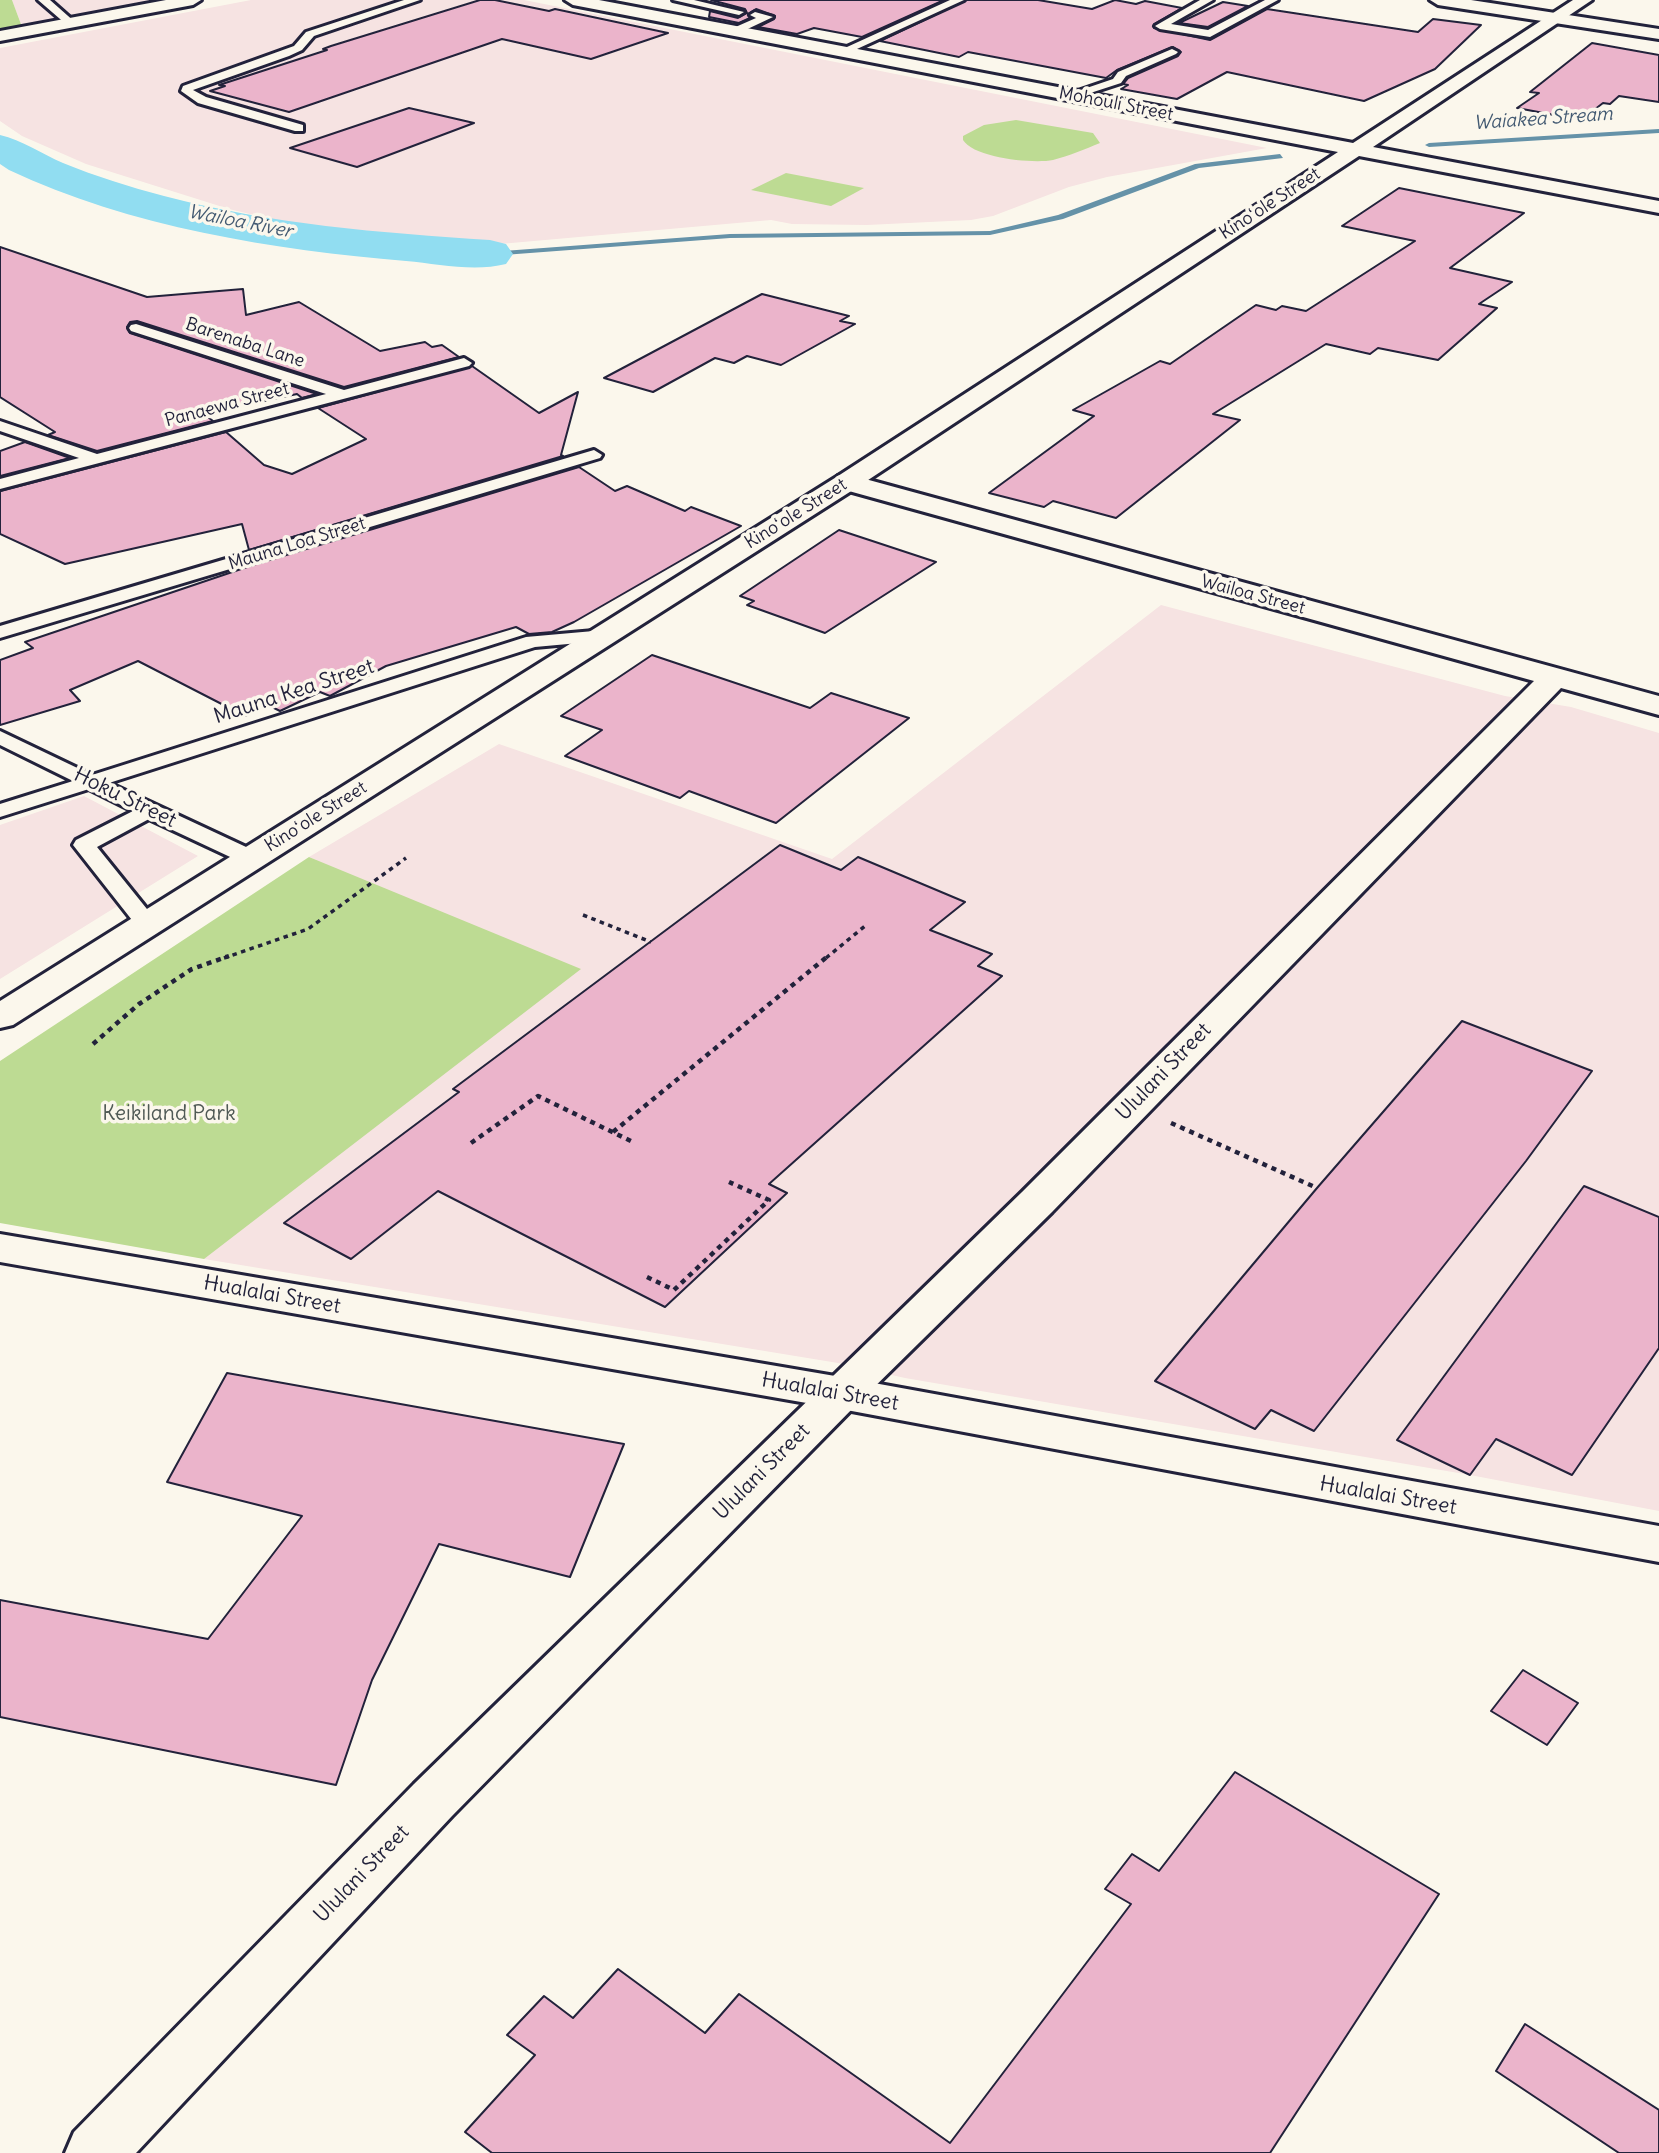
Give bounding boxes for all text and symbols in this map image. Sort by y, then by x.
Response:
street label: Mohouli Street [1057,82,1175,126]
water label: Waiakea Stream [1473,103,1613,135]
street label: Kinoʻole Street [1216,163,1324,245]
water label: Wailoa River [186,201,294,243]
street label: Barenaba Lane [183,314,307,372]
street label: Panaewa Street [163,378,291,432]
street label: Kinoʻole Street [741,474,851,554]
street label: Mauna Loa Street [226,513,368,575]
street label: Wailoa Street [1199,571,1307,619]
street label: Mauna Kea Street [211,654,377,730]
street label: Hoku Street [70,762,180,834]
street label: Kinoʻole Street [261,777,371,857]
street label: Ululani Street [1111,1018,1217,1126]
park label: Keikiland Park [102,1101,236,1127]
street label: Hualalai Street [202,1271,342,1319]
street label: Hualalai Street [760,1368,900,1416]
street label: Ululani Street [709,1419,815,1525]
street label: Hualalai Street [1318,1472,1458,1520]
street label: Ululani Street [309,1820,415,1928]

